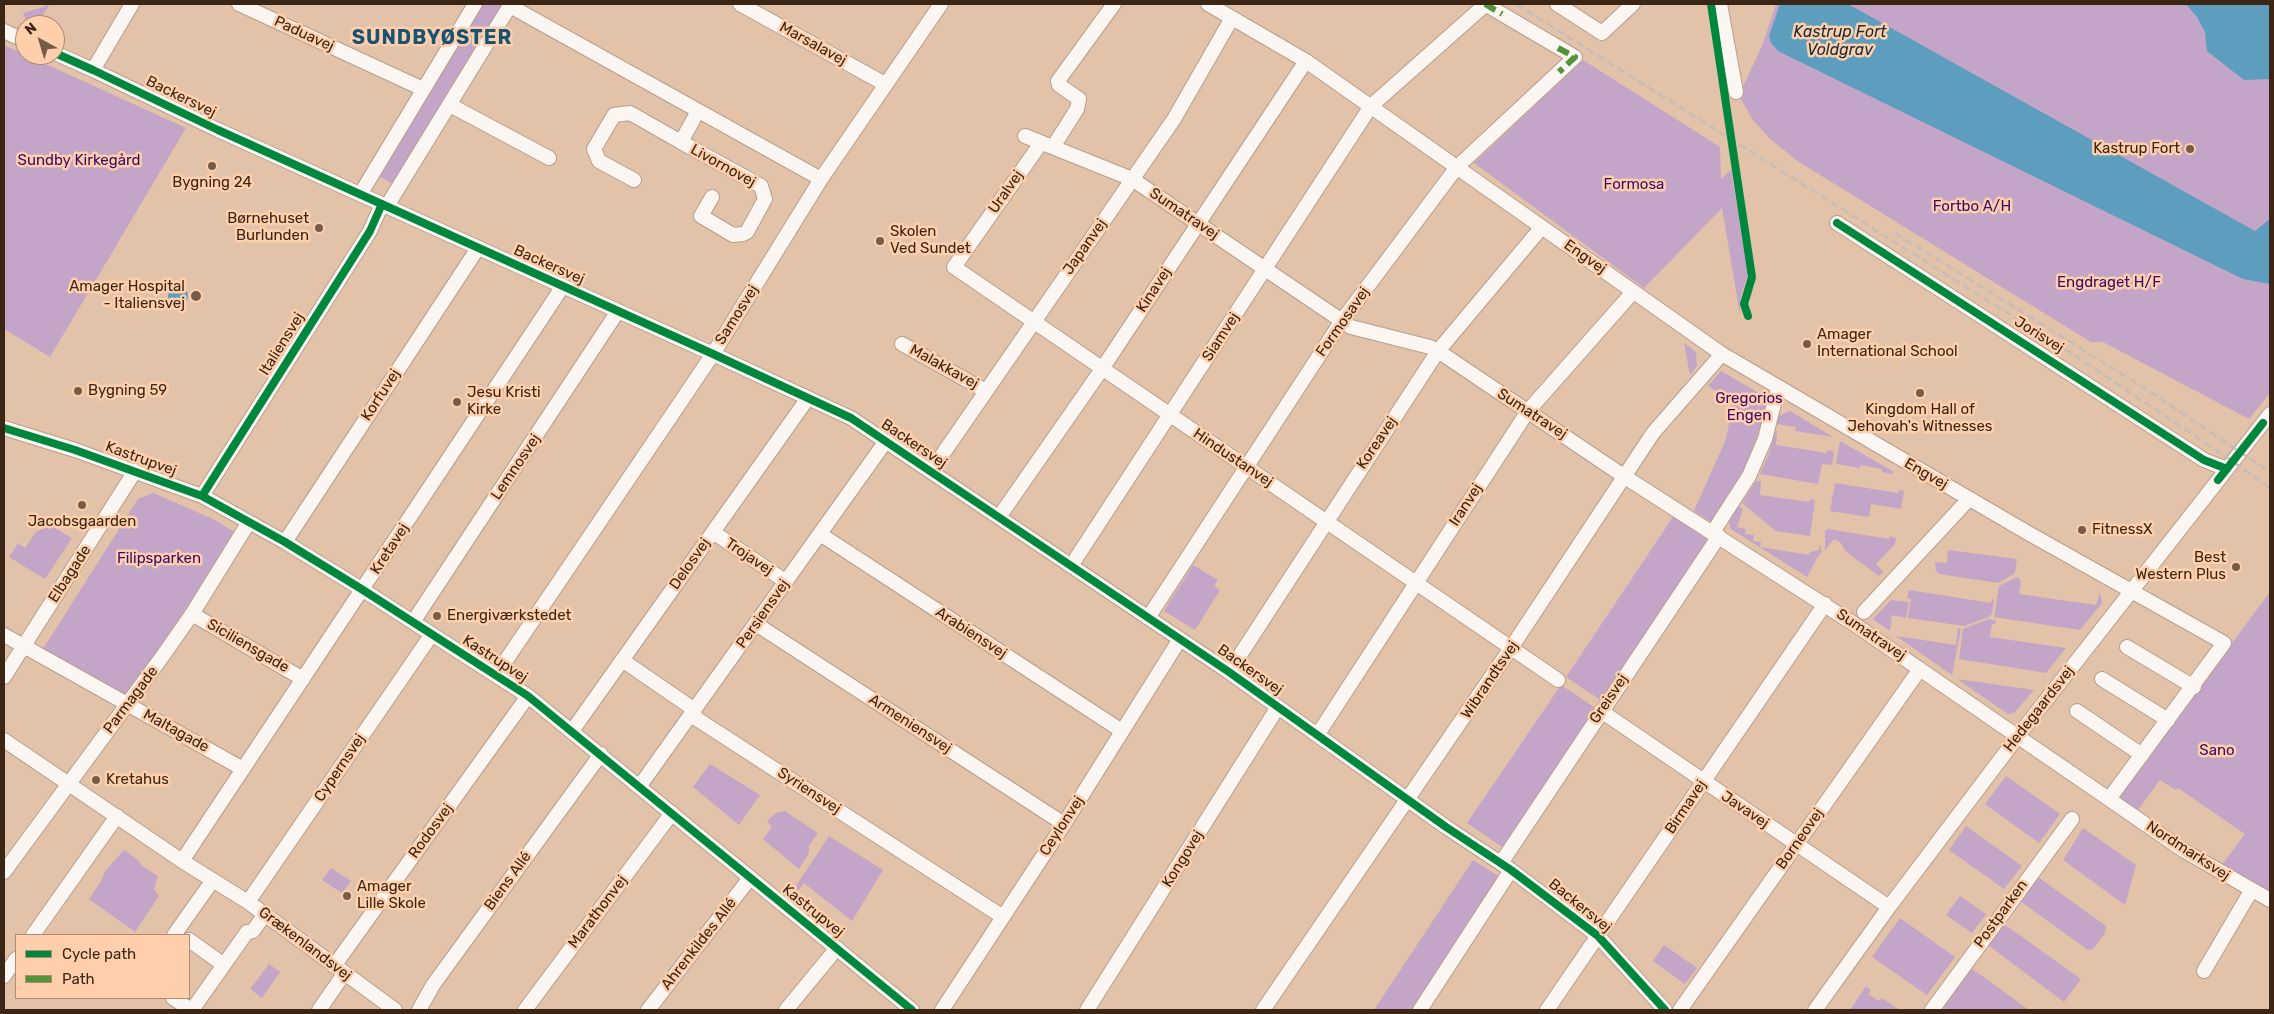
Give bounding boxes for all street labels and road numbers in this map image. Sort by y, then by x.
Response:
street label: Paduavej [271,12,337,56]
street label: Marsalavej [776,18,850,70]
street label: Backersvej [143,72,219,122]
street label: Livornovej [687,141,759,191]
street label: Uralvej [985,167,1027,217]
street label: Sumatravej [1146,184,1222,244]
street label: Japanvej [1059,216,1111,278]
street label: Engvej [1560,236,1610,278]
street label: Backersvej [511,241,587,289]
street label: Kinavej [1133,264,1175,316]
street label: Samosvej [712,282,762,348]
street label: Formosavej [1312,284,1374,360]
street label: Italiensvej [256,309,308,379]
street label: Siamvej [1199,309,1243,365]
street label: Jorisvej [2011,313,2067,357]
street label: Malakkavej [906,341,982,393]
street label: Korfuvej [358,366,404,424]
street label: Sumatravej [1494,385,1570,443]
street label: Koreavej [1353,413,1401,473]
street label: Backersvej [878,415,950,473]
street label: Hindustanvej [1190,425,1276,491]
street label: Lemnosvej [487,431,545,503]
street label: Kastrupvej [103,438,179,480]
street label: Engvej [1901,454,1951,494]
street label: Iranvej [1446,480,1486,530]
street label: Kretavej [367,520,413,578]
street label: Trojavej [722,534,776,580]
street label: Delosvej [666,535,714,593]
street label: Elbagade [45,542,95,606]
street label: Persiensvej [733,576,793,652]
street label: Arabiensvej [932,603,1010,663]
street label: Sumatravej [1833,605,1909,665]
street label: Siciliensgade [204,615,292,677]
street label: Kastrupvej [459,631,531,687]
street label: Wibrandtsvej [1457,638,1523,722]
street label: Backersvej [1214,641,1286,699]
street label: Hedegaardsvej [2000,662,2078,756]
street label: Parmagade [100,663,162,737]
street label: Greisvej [1586,671,1632,727]
street label: Armeniensvej [865,690,955,758]
street label: Maltagade [140,706,212,756]
street label: Cypernsvej [311,731,369,805]
street label: Syriensvej [774,764,844,818]
street label: Birmavej [1661,777,1711,837]
street label: Javavej [1718,787,1772,833]
street label: Ceylonvej [1036,793,1088,859]
street label: Rodosvej [405,800,457,862]
street label: Borneovej [1772,805,1828,873]
street label: Nordmarksvej [2143,817,2233,885]
street label: Kongovej [1158,827,1208,891]
street label: Biens Allé [481,848,535,914]
street label: Marathonvej [565,872,631,952]
street label: Backersvej [1545,875,1615,937]
street label: Postparken [1970,877,2032,951]
street label: Kastrupvej [778,881,848,941]
street label: Ahrenkildes Allé [658,894,740,994]
street label: Grækenlandsvej [255,903,355,985]

